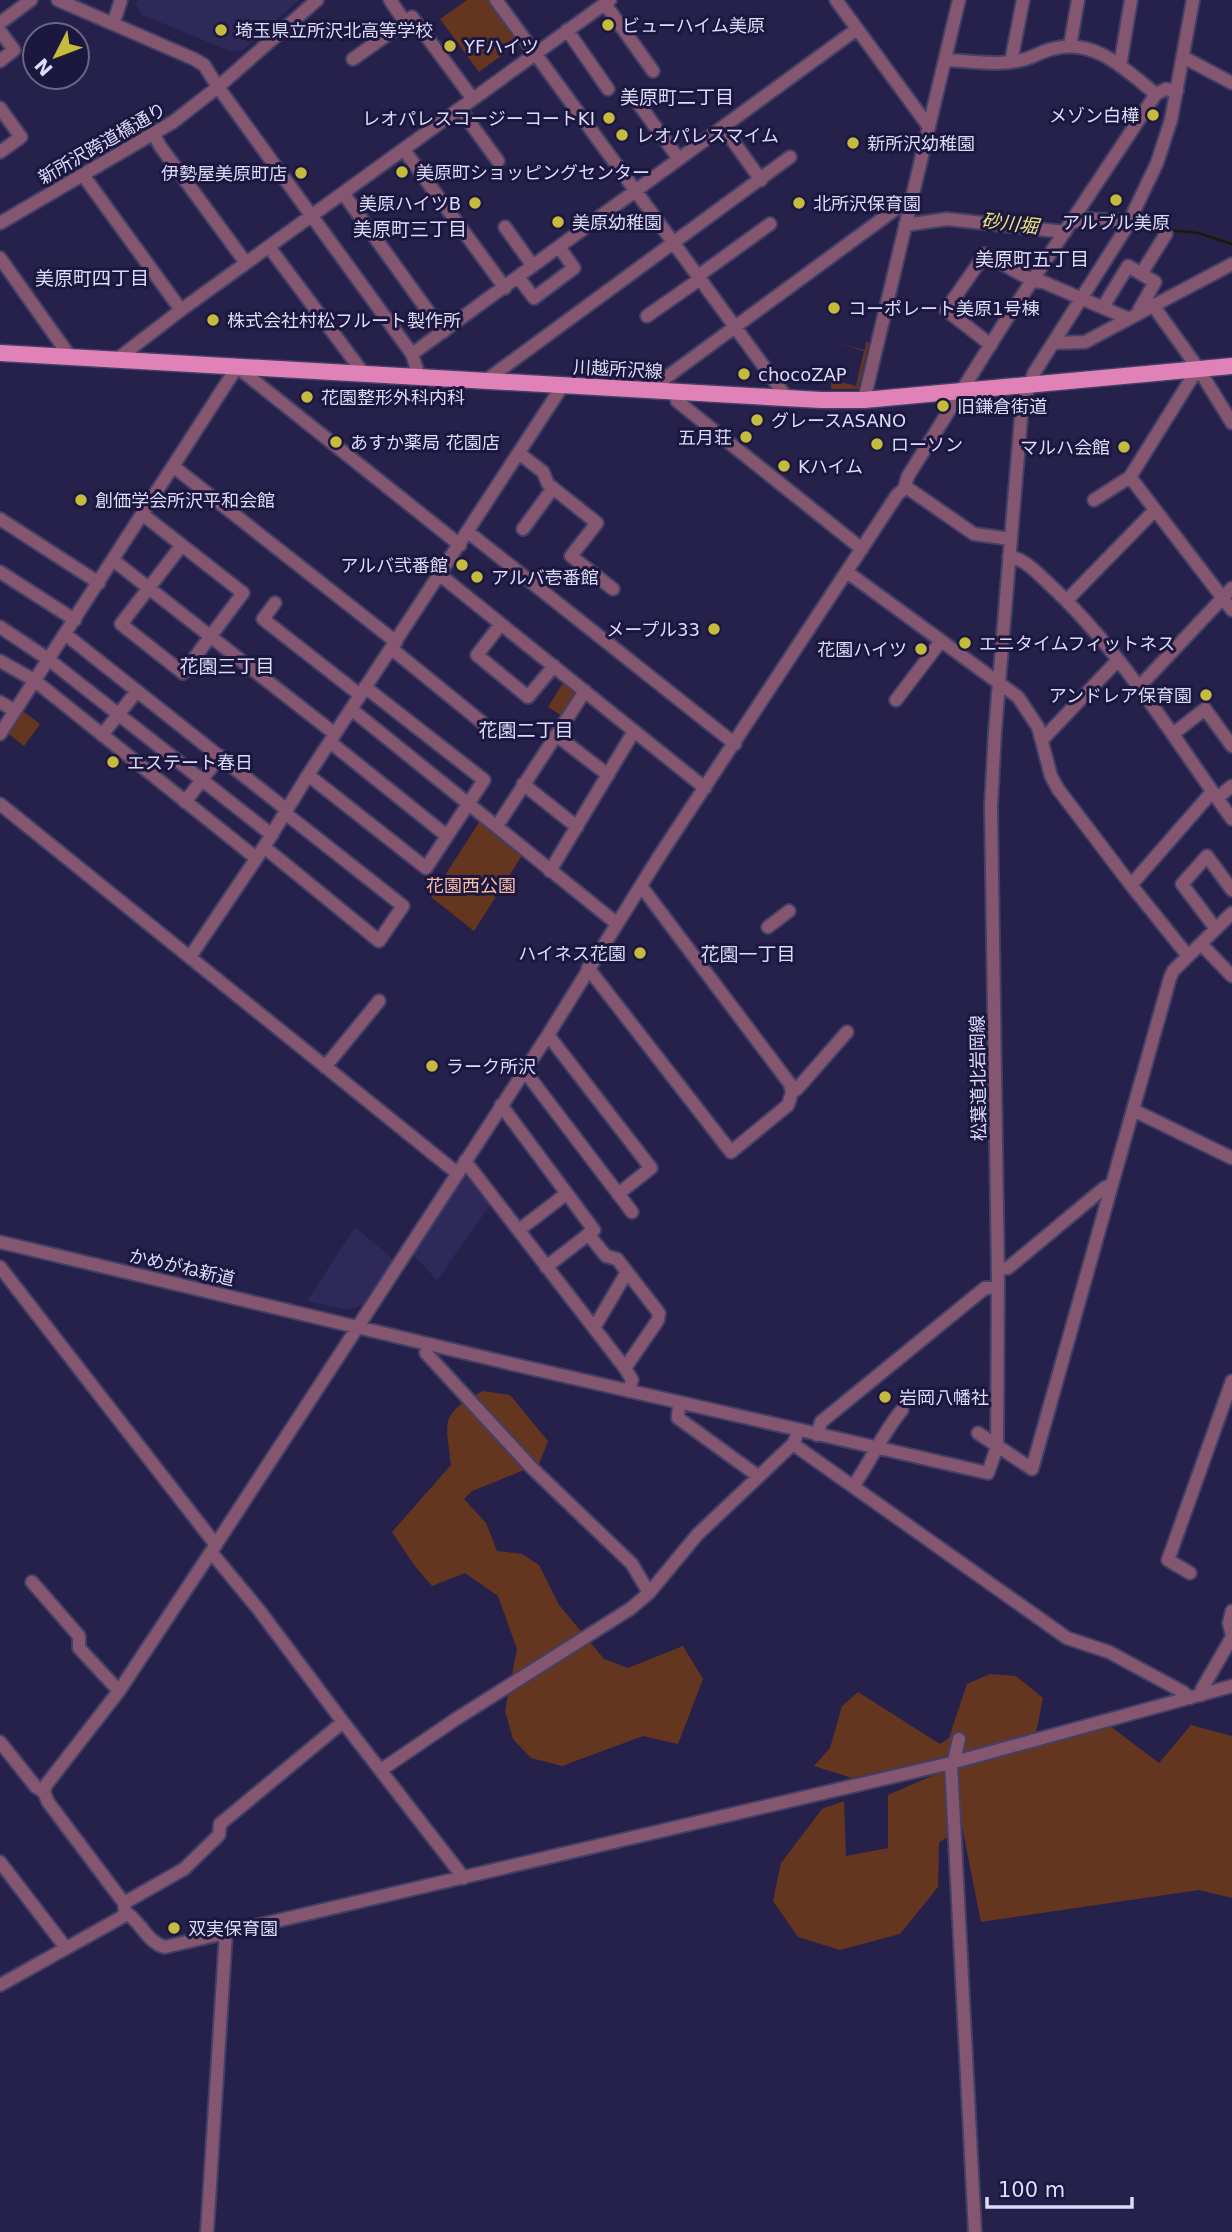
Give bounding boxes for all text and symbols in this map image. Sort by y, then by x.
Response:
place label: ビューハイム美原 [622,15,765,36]
marker: ビューハイム美原 [600,17,616,33]
place label: 埼玉県立所沢北高等学校 [235,20,433,41]
north arrow [21,21,91,91]
marker: 埼玉県立所沢北高等学校 [213,22,229,38]
place label: YFハイツ [463,36,539,57]
marker: YFハイツ [442,38,458,54]
text: N [30,54,57,81]
district label: 美原町二丁目 [620,86,734,108]
street label: 新所沢跨道橋通り [34,98,170,188]
place label: メゾン白樺 [1049,105,1139,126]
marker: メゾン白樺 [1145,107,1161,123]
place label: レオパレスコージーコートKI [362,108,595,129]
marker: レオパレスコージーコートKI [601,110,617,126]
place label: レオパレスマイム [636,125,779,146]
marker: レオパレスマイム [614,127,630,143]
place label: 新所沢幼稚園 [867,133,975,154]
marker: 新所沢幼稚園 [845,135,861,151]
place label: 美原町ショッピングセンター [416,162,650,183]
place label: 伊勢屋美原町店 [161,163,287,184]
marker: 美原町ショッピングセンター [394,164,410,180]
marker: 伊勢屋美原町店 [293,165,309,181]
marker: アルブル美原 [1108,192,1124,208]
place label: 美原ハイツB [359,193,461,214]
place label: 北所沢保育園 [813,193,921,214]
marker: 美原ハイツB [467,195,483,211]
marker: 北所沢保育園 [791,195,807,211]
water label: 砂川堀 [980,209,1043,238]
place label: 美原幼稚園 [572,212,662,233]
place label: アルブル美原 [1062,212,1170,233]
marker: 美原幼稚園 [550,214,566,230]
district label: 美原町三丁目 [353,218,467,240]
district label: 美原町五丁目 [975,248,1089,270]
district label: 美原町四丁目 [35,267,149,289]
place label: コーポレート美原1号棟 [848,298,1039,319]
marker: コーポレート美原1号棟 [826,300,842,316]
place label: 株式会社村松フルート製作所 [227,310,461,331]
marker: 株式会社村松フルート製作所 [205,312,221,328]
street label: 川越所沢線 [573,356,663,382]
place label: chocoZAP [758,364,847,385]
marker: chocoZAP [736,366,752,382]
place label: 花園整形外科内科 [321,387,465,408]
marker: 花園整形外科内科 [299,389,315,405]
place label: 旧鎌倉街道 [957,396,1047,417]
marker: 旧鎌倉街道 [935,398,951,414]
place label: グレースASANO [771,410,906,431]
marker: グレースASANO [749,412,765,428]
place label: 五月荘 [678,427,732,448]
marker: 五月荘 [738,429,754,445]
place label: あすか薬局 花園店 [350,432,500,453]
marker: あすか薬局 花園店 [328,434,344,450]
place label: ローソン [891,434,963,455]
marker: ローソン [869,436,885,452]
place label: マルハ会館 [1020,437,1110,458]
marker: マルハ会館 [1116,439,1132,455]
place label: Kハイム [798,456,863,477]
marker: Kハイム [776,458,792,474]
place label: 創価学会所沢平和会館 [95,490,275,511]
marker: 創価学会所沢平和会館 [73,492,89,508]
place label: アルバ弐番館 [340,555,448,576]
marker: アルバ弐番館 [454,557,470,573]
place label: アルバ壱番館 [491,567,599,588]
marker: アルバ壱番館 [469,569,485,585]
place label: メープル33 [606,619,700,640]
marker: メープル33 [706,621,722,637]
place label: エニタイムフィットネス [979,633,1175,654]
marker: エニタイムフィットネス [957,635,973,651]
place label: 花園ハイツ [817,639,907,660]
marker: 花園ハイツ [913,641,929,657]
district label: 花園三丁目 [179,655,275,677]
place label: アンドレア保育園 [1049,685,1192,706]
marker: アンドレア保育園 [1198,687,1214,703]
district label: 花園二丁目 [478,719,574,741]
place label: エステート春日 [127,752,253,773]
marker: エステート春日 [105,754,121,770]
park label: 花園西公園 [426,875,516,896]
place label: ハイネス花園 [518,943,626,964]
district label: 花園一丁目 [700,943,796,965]
marker: ハイネス花園 [632,945,648,961]
street label: 松葉道北岩岡線 [966,1015,990,1141]
place label: ラーク所沢 [446,1056,536,1077]
marker: ラーク所沢 [424,1058,440,1074]
street label: かめがね新道 [127,1245,237,1289]
place label: 岩岡八幡社 [899,1387,989,1408]
marker: 岩岡八幡社 [877,1389,893,1405]
place label: 双実保育園 [188,1918,278,1939]
marker: 双実保育園 [166,1920,182,1936]
scale bar [987,2166,1132,2210]
text: 100 m [998,2178,1065,2202]

